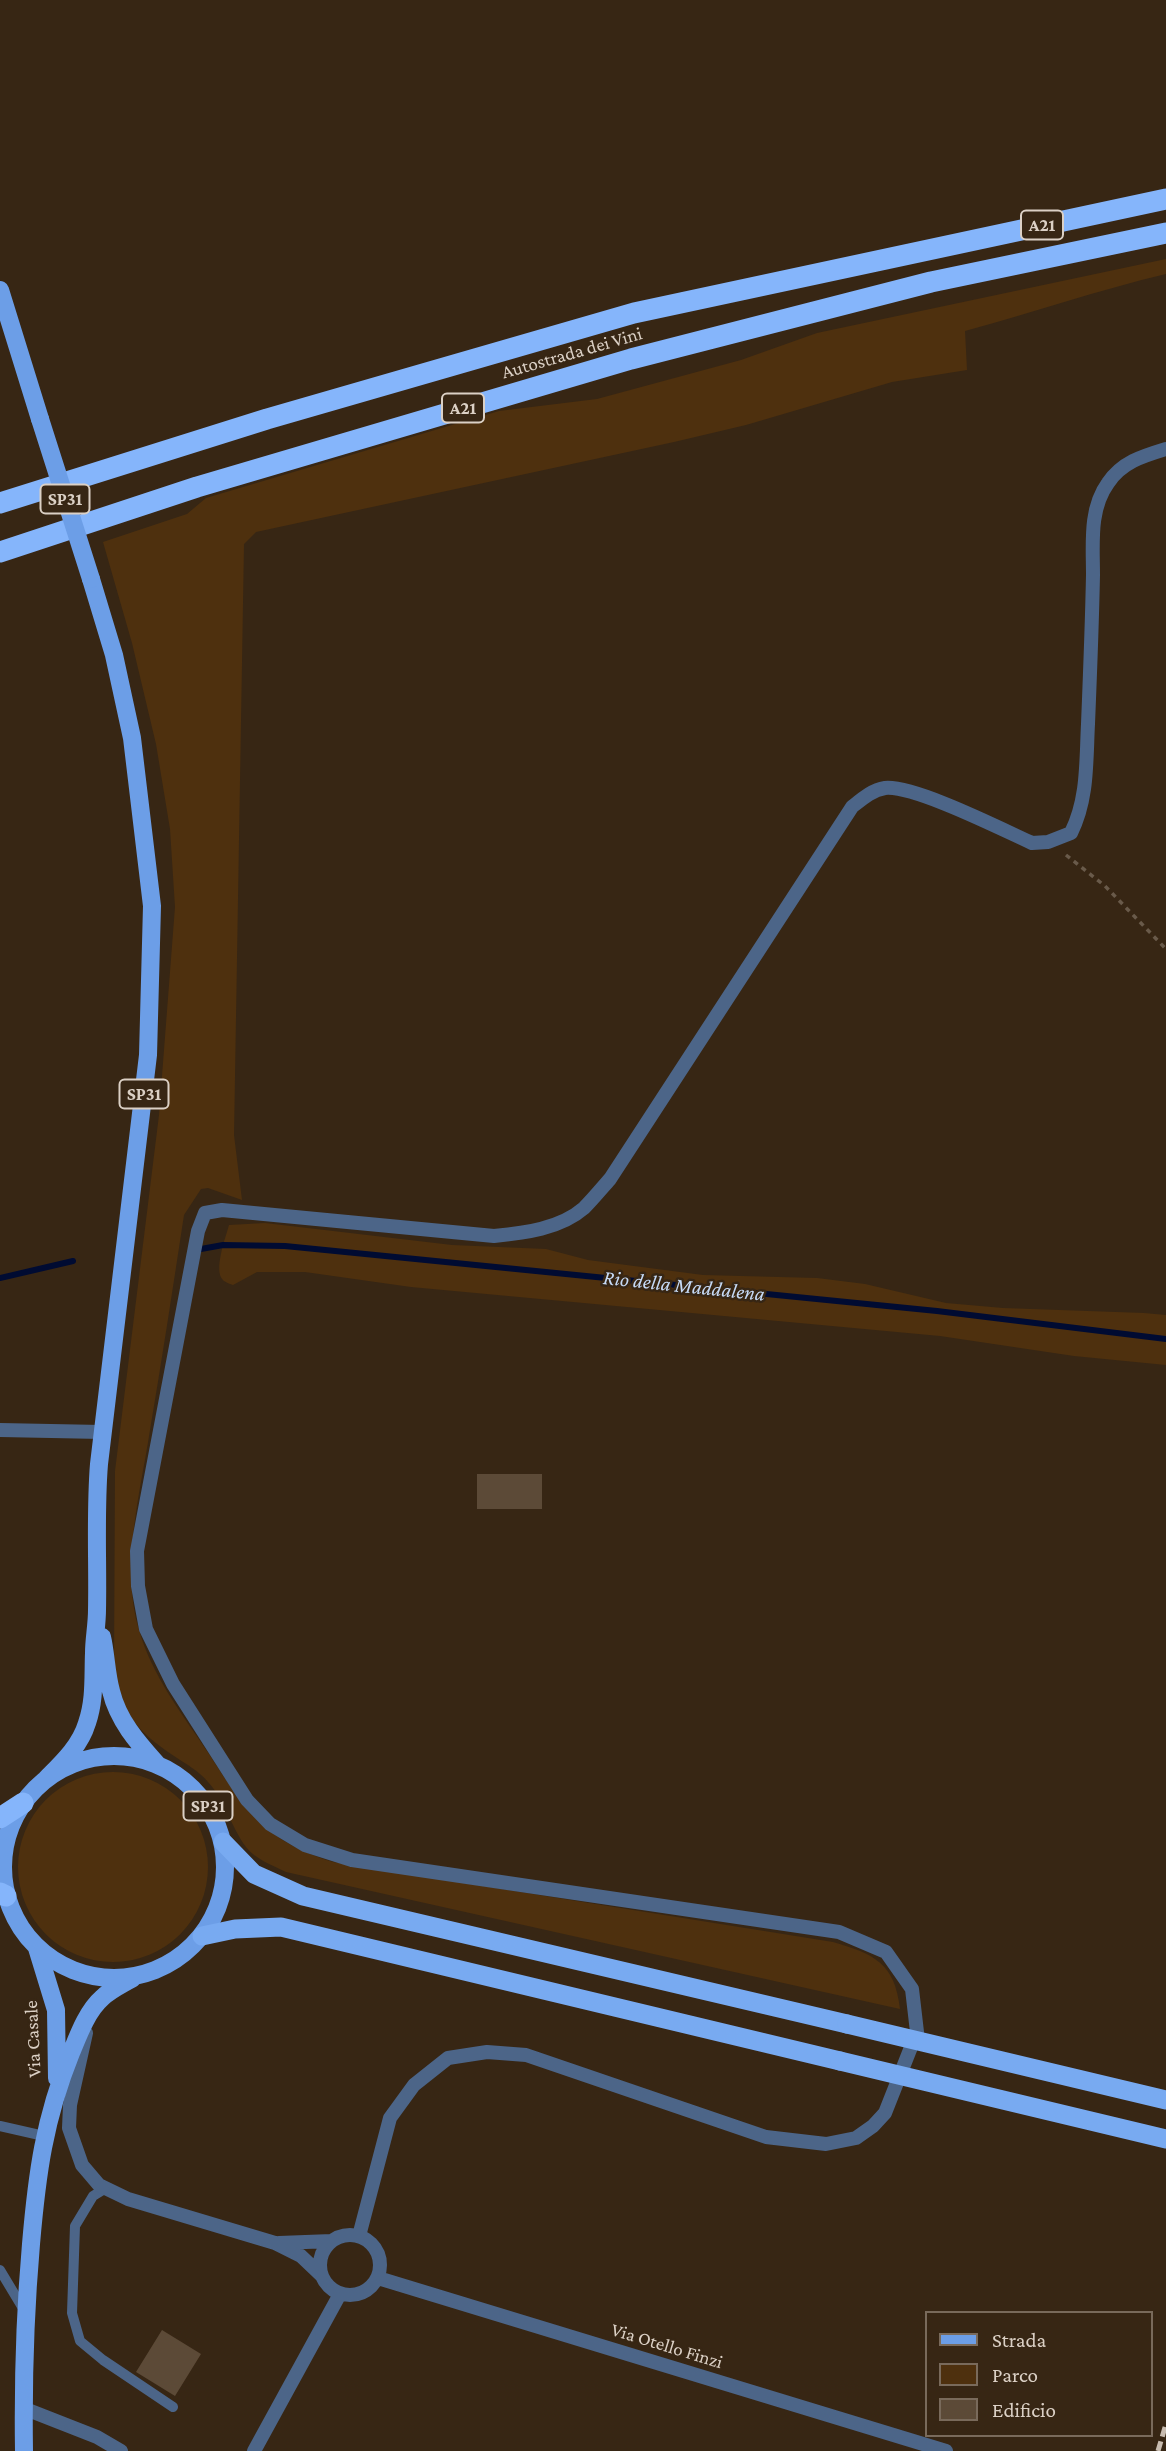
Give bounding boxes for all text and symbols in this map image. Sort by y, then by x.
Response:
road number: A21 [1021,210,1063,240]
street label: Autostrada dei Vini [499,322,645,384]
road number: A21 [442,394,484,422]
road number: SP31 [41,485,90,514]
road number: SP31 [120,1079,168,1108]
water label: Rio della Maddalena [602,1265,766,1307]
road number: SP31 [184,1792,232,1820]
street label: Via Casale [20,2000,46,2078]
legend [925,2311,1152,2437]
street label: Via Otello Finzi [608,2318,726,2374]
text: Strada [992,2328,1046,2352]
text: Parco [992,2363,1038,2387]
text: Edificio [992,2398,1056,2422]

